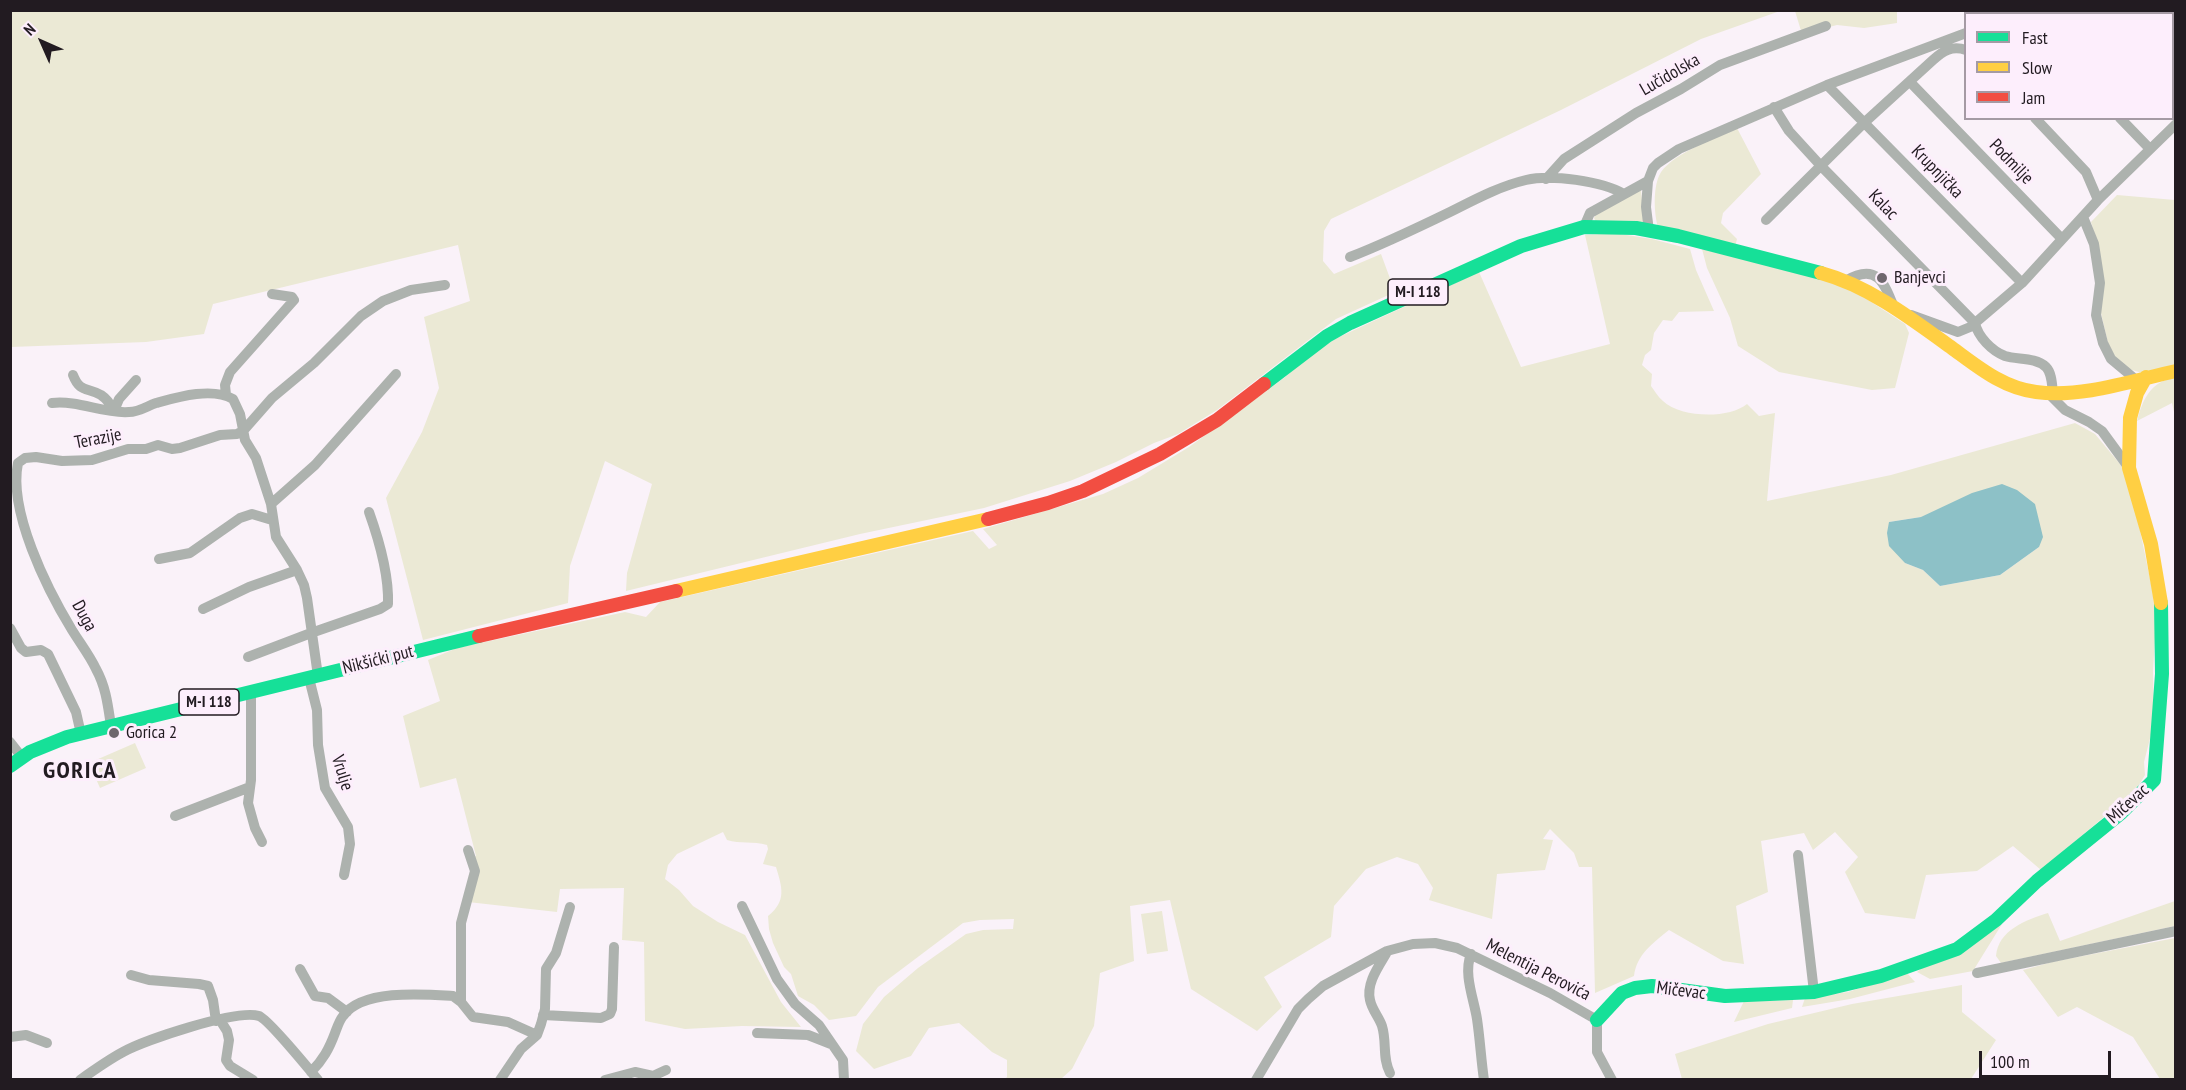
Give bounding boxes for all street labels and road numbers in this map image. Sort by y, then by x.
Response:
street label: Lučidolska [1636,49,1704,101]
street label: Podmilje [1984,135,2038,189]
street label: Krupnjička [1907,141,1967,203]
street label: Kalac [1864,185,1902,225]
road number: M-I 118 [1388,279,1448,305]
street label: Terazije [73,424,123,454]
street label: Duga [67,597,101,635]
street label: Nikšićki put [340,641,416,679]
road number: M-I 118 [179,689,239,715]
street label: Vrulje [326,753,358,793]
street label: Mičevac [2102,780,2154,828]
street label: Melentija Perovića [1482,934,1594,1006]
street label: Mičevac [1655,977,1707,1005]

